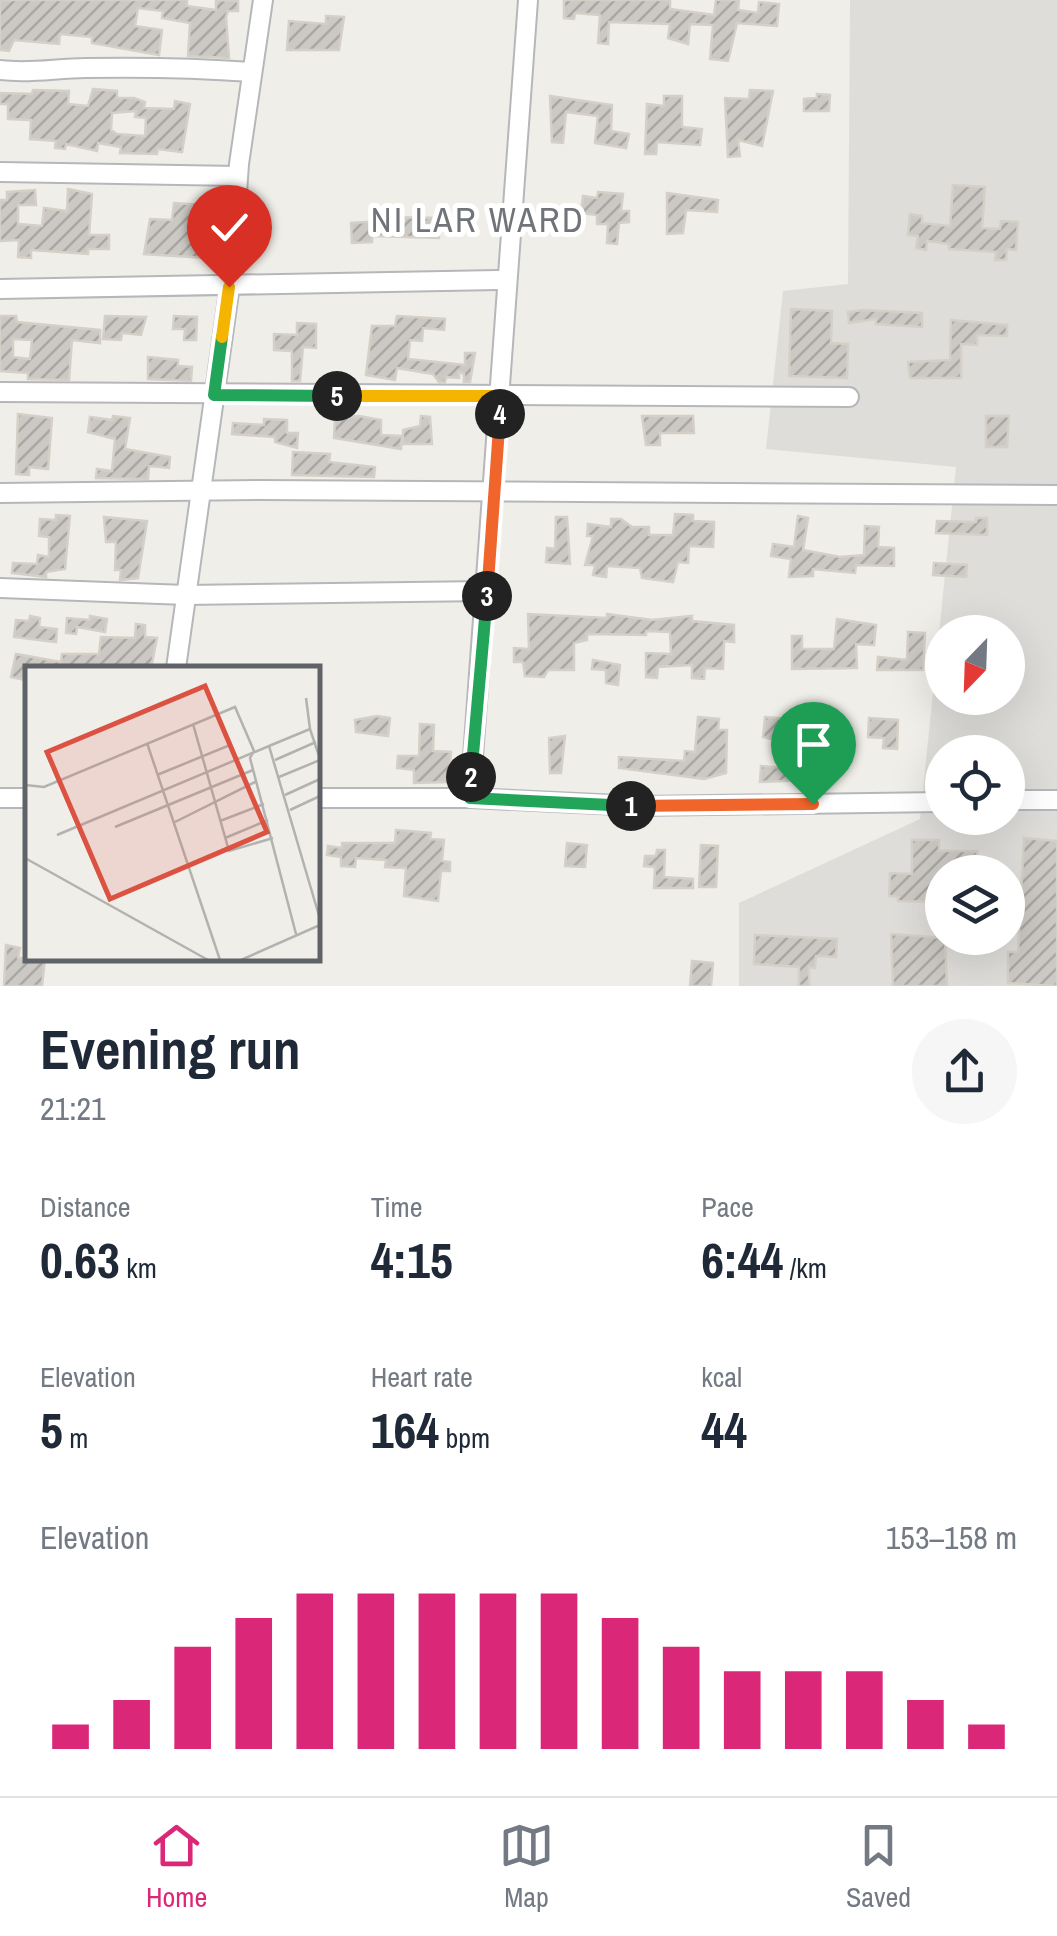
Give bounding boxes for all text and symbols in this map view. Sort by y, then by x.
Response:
pin [187,185,272,288]
district label: NI LAR WARD [371,196,585,243]
icon: check [202,200,257,255]
pin: 5 [312,371,362,421]
text: 5 [331,377,343,415]
pin: 4 [475,389,525,439]
text: 4 [494,395,506,433]
pin: 3 [462,571,512,621]
text: 3 [481,577,493,615]
north arrow [925,615,1025,715]
map controls [925,615,1025,955]
inset map [25,666,320,961]
pin [771,702,856,805]
icon: arrive [786,717,841,772]
button: locate [925,735,1025,835]
pin: 2 [446,752,496,802]
text: 2 [465,758,477,796]
pin: 1 [606,781,656,831]
text: 1 [625,787,637,825]
button: layers [925,855,1025,955]
text: Evening run [40,1012,301,1086]
button: share [912,1019,1017,1124]
text: 21:21 [40,1087,106,1130]
text: Distance [40,1188,131,1226]
text: Time [371,1188,422,1226]
text: Pace [701,1188,754,1226]
text: 0.63 [40,1226,120,1294]
text: 4:15 [371,1226,453,1294]
text: 6:44 [701,1226,783,1294]
text: km [120,1249,157,1287]
text: /km [783,1249,827,1287]
text: Elevation [40,1358,136,1396]
text: Heart rate [371,1358,473,1396]
text: kcal [701,1358,742,1396]
text: 5 [40,1396,63,1464]
text: 164 [371,1396,439,1464]
text: 44 [701,1396,747,1464]
text: m [63,1419,88,1457]
text: bpm [439,1419,490,1457]
text: Elevation [40,1516,149,1559]
text: 153–158 m [886,1516,1017,1559]
tab: Home [146,1818,207,1916]
tab: Map [499,1818,554,1916]
tab: Saved [846,1818,911,1916]

